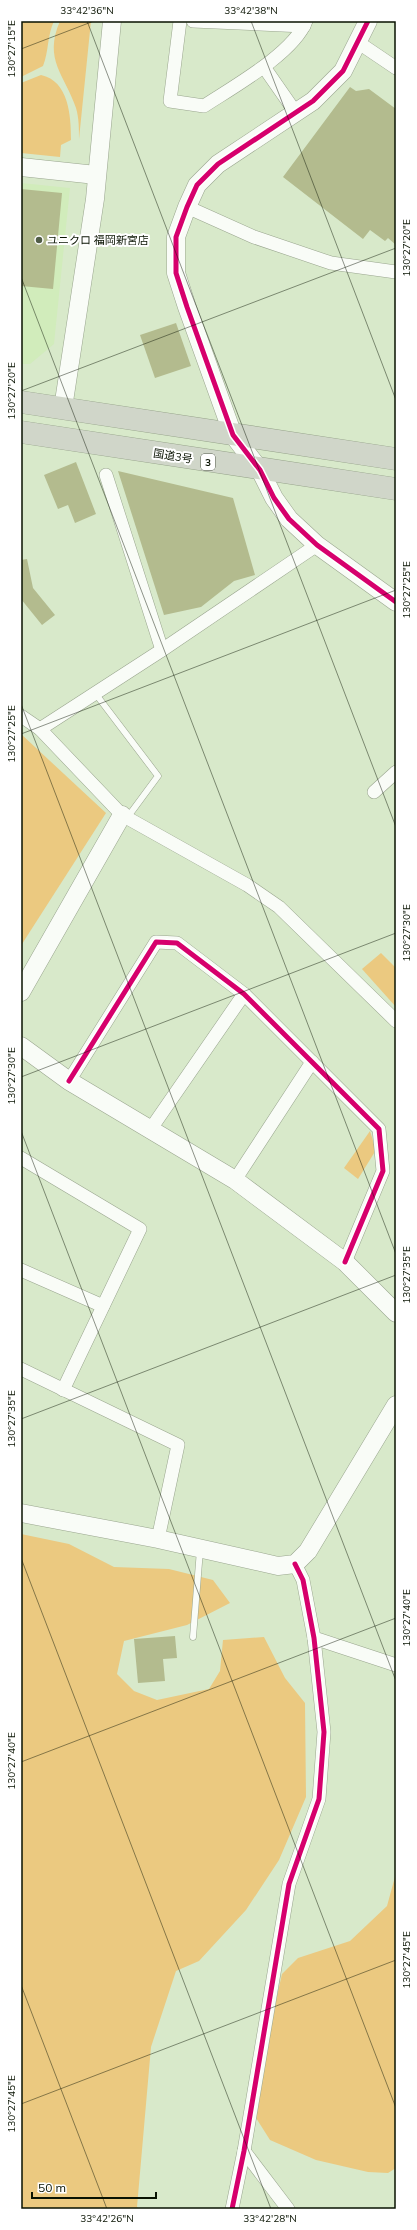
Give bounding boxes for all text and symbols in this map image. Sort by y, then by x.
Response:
text: 33°42'36"N [60,4,114,17]
text: 33°42'38"N [224,4,278,17]
text: 130°27'15"E [5,20,18,78]
text: 130°27'20"E [400,219,413,277]
place label: ユニクロ 福岡新宮店 [47,233,149,247]
marker: ユニクロ 福岡新宮店 [34,235,44,245]
text: 130°27'20"E [5,362,18,420]
street label: 国道3号 [152,446,194,466]
road number: 3 [201,454,215,470]
text: 130°27'25"E [400,561,413,619]
text: 130°27'25"E [5,705,18,763]
text: 130°27'30"E [400,904,413,962]
text: 130°27'30"E [5,1047,18,1105]
text: 130°27'35"E [400,1246,413,1304]
text: 130°27'35"E [5,1390,18,1448]
text: 130°27'40"E [400,1589,413,1647]
text: 130°27'40"E [5,1732,18,1790]
text: 130°27'45"E [400,1931,413,1989]
text: 130°27'45"E [5,2075,18,2133]
scale bar [32,2174,156,2200]
text: 50 m [38,2180,66,2195]
text: 33°42'26"N [80,2212,134,2225]
text: 33°42'28"N [243,2212,297,2225]

